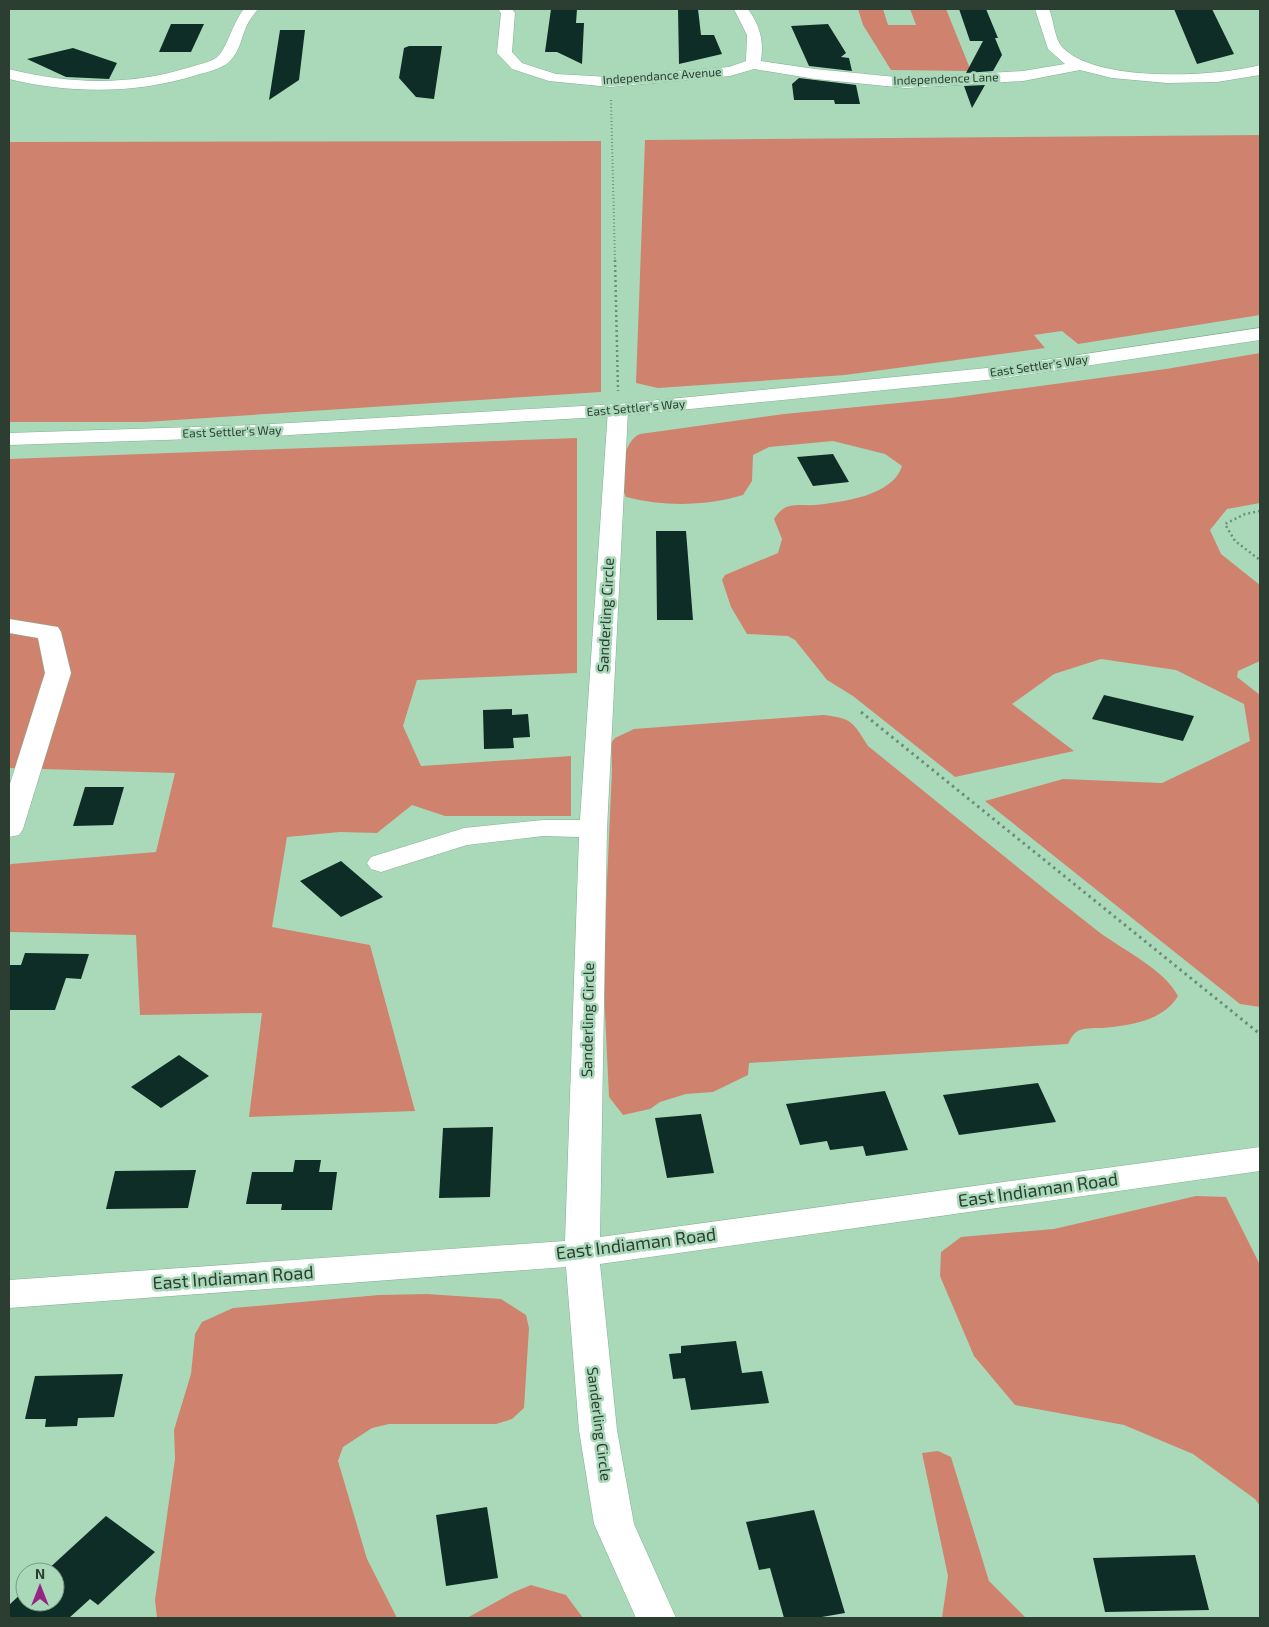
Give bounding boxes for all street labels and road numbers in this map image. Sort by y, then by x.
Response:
street label: Independance Avenue [602,64,722,86]
street label: Independence Lane [893,69,999,87]
street label: East Settler's Way [989,351,1090,379]
street label: East Settler's Way [586,396,687,418]
street label: East Settler's Way [182,422,282,440]
street label: Sanderling Circle [593,557,617,673]
street label: Sanderling Circle [577,963,597,1077]
street label: East Indiaman Road [956,1167,1119,1211]
street label: East Indiaman Road [554,1222,717,1264]
street label: East Indiaman Road [152,1260,314,1294]
street label: Sanderling Circle [584,1366,616,1482]

